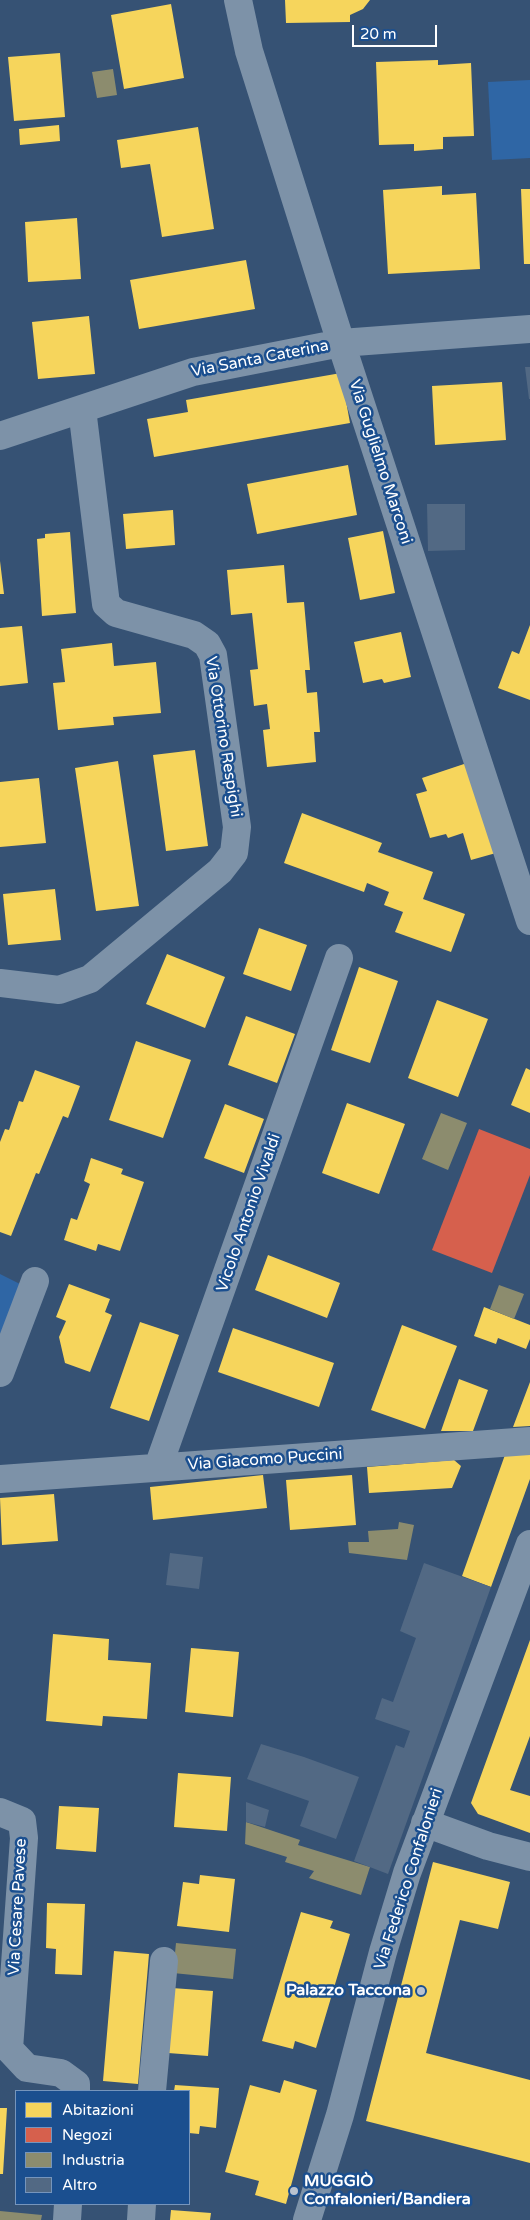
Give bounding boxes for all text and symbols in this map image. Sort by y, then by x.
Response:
scale bar [355,15,440,47]
text: 20 m [360,25,397,43]
street label: Via Santa Caterina [190,336,330,382]
street label: Via Guglielmo Marconi [344,377,416,547]
street label: Via Ottorino Respighi [201,655,245,819]
street label: Vicolo Antonio Vivaldi [213,1131,285,1295]
street label: Via Giacomo Puccini [187,1445,343,1475]
street label: Via Federico Confalonieri [371,1786,447,1972]
street label: Via Cesare Pavese [5,1838,31,1976]
place label: Palazzo Taccona [286,1981,411,2001]
marker: Palazzo Taccona [415,1985,427,1997]
legend [15,2090,190,2205]
text: Abitazioni [62,2101,134,2119]
text: Negozi [62,2126,112,2144]
text: Industria [62,2151,125,2169]
place label: MUGGIÒ Confalonieri/Bandiera [304,2172,471,2210]
text: Altro [62,2176,97,2194]
marker: MUGGIÒ Confalonieri/Bandiera [288,2185,300,2197]

